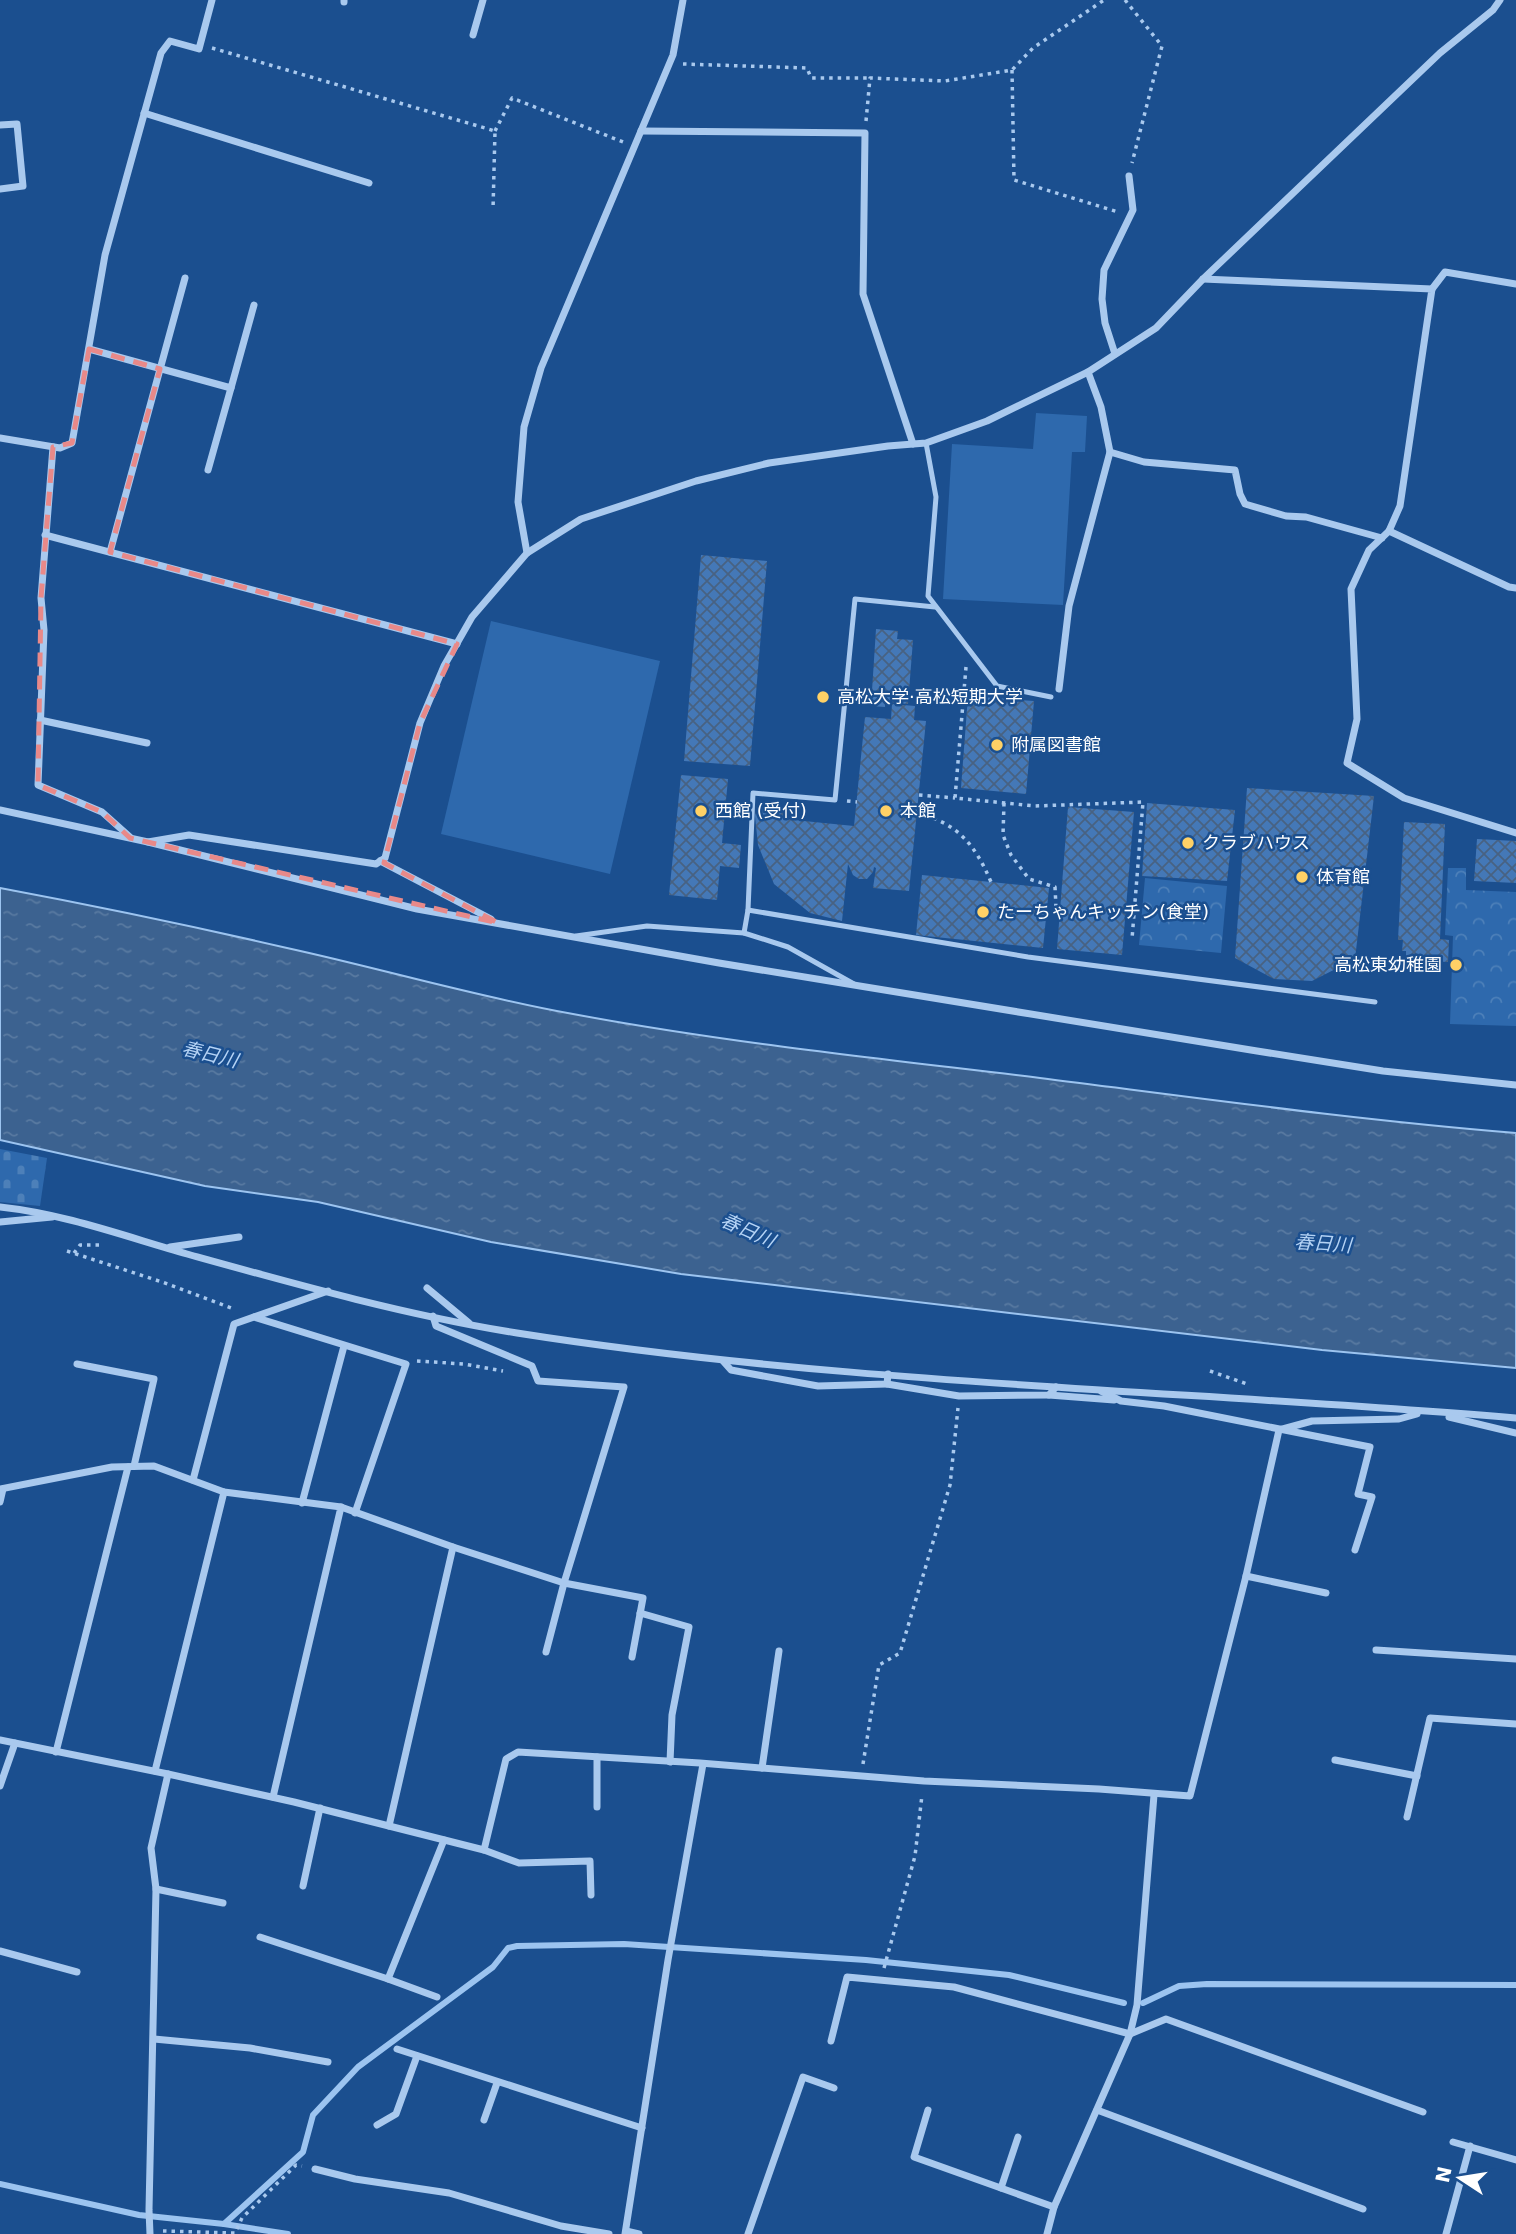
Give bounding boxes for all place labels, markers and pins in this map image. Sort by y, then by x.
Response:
place label: 高松大学·高松短期大学 [837,686,1023,707]
marker: 高松大学·高松短期大学 [815,689,831,705]
place label: 附属図書館 [1011,734,1101,755]
marker: 附属図書館 [989,737,1005,753]
place label: 西館 (受付) [715,800,807,821]
place label: 本館 [900,800,936,821]
marker: 西館 (受付) [693,803,709,819]
marker: 本館 [878,803,894,819]
place label: クラブハウス [1202,832,1310,853]
marker: クラブハウス [1180,835,1196,851]
place label: 体育館 [1316,866,1370,887]
marker: 体育館 [1294,869,1310,885]
place label: たーちゃんキッチン(食堂) [997,901,1209,922]
marker: たーちゃんキッチン(食堂) [975,904,991,920]
place label: 高松東幼稚園 [1334,954,1442,975]
marker: 高松東幼稚園 [1448,957,1464,973]

